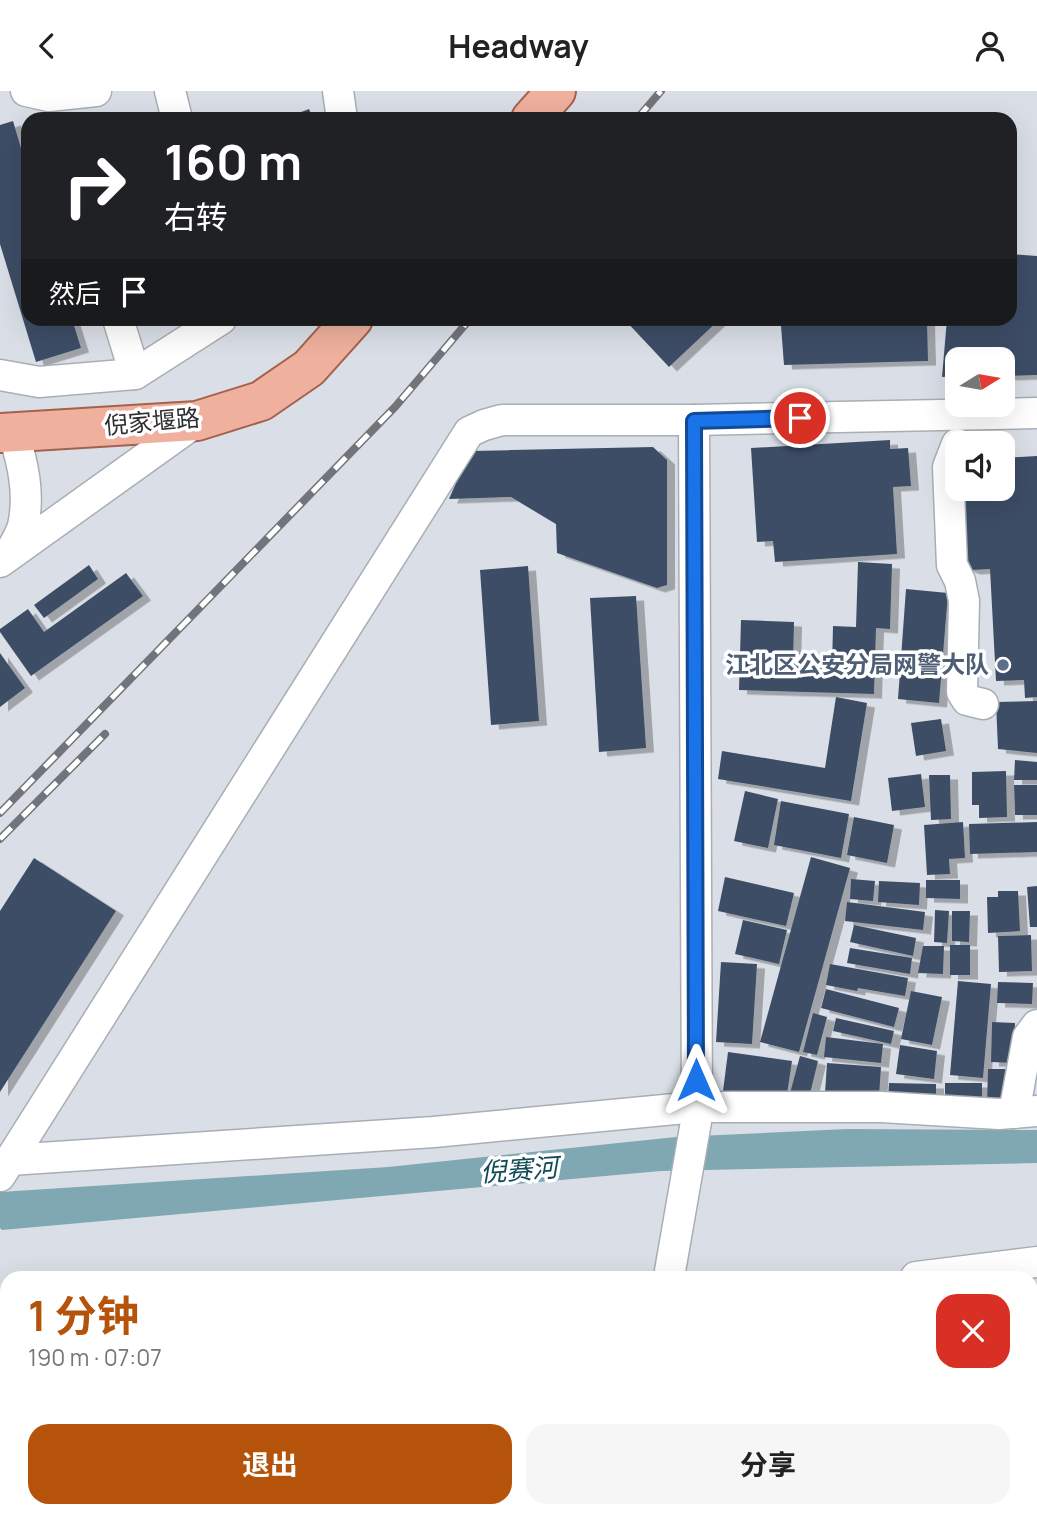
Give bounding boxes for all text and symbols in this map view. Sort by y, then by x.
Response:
text: Headway [448,24,589,68]
icon: back [28,27,66,65]
icon: person [971,27,1009,65]
text: 160 m [164,128,302,195]
icon: right [49,140,140,231]
text: 右转 [164,195,228,239]
icon: arrive [115,273,153,311]
text: 然后 [49,275,101,311]
north arrow [945,347,1015,417]
map controls [945,347,1015,501]
pin [770,388,830,448]
icon: arrive [781,399,819,437]
street label: 倪家堰路 [103,400,201,441]
button: sound [945,431,1015,501]
place label: 江北区公安分局网警大队 [725,647,989,680]
marker: 江北区公安分局网警大队 [995,657,1011,673]
position arrow [659,1043,733,1117]
water label: 倪赛河 [479,1148,564,1190]
text: 1 分钟 [28,1286,139,1344]
button: close [936,1294,1010,1368]
text: 190 m · 07:07 [28,1341,162,1373]
button: 退出 [28,1424,512,1504]
button: 分享 [526,1424,1010,1504]

